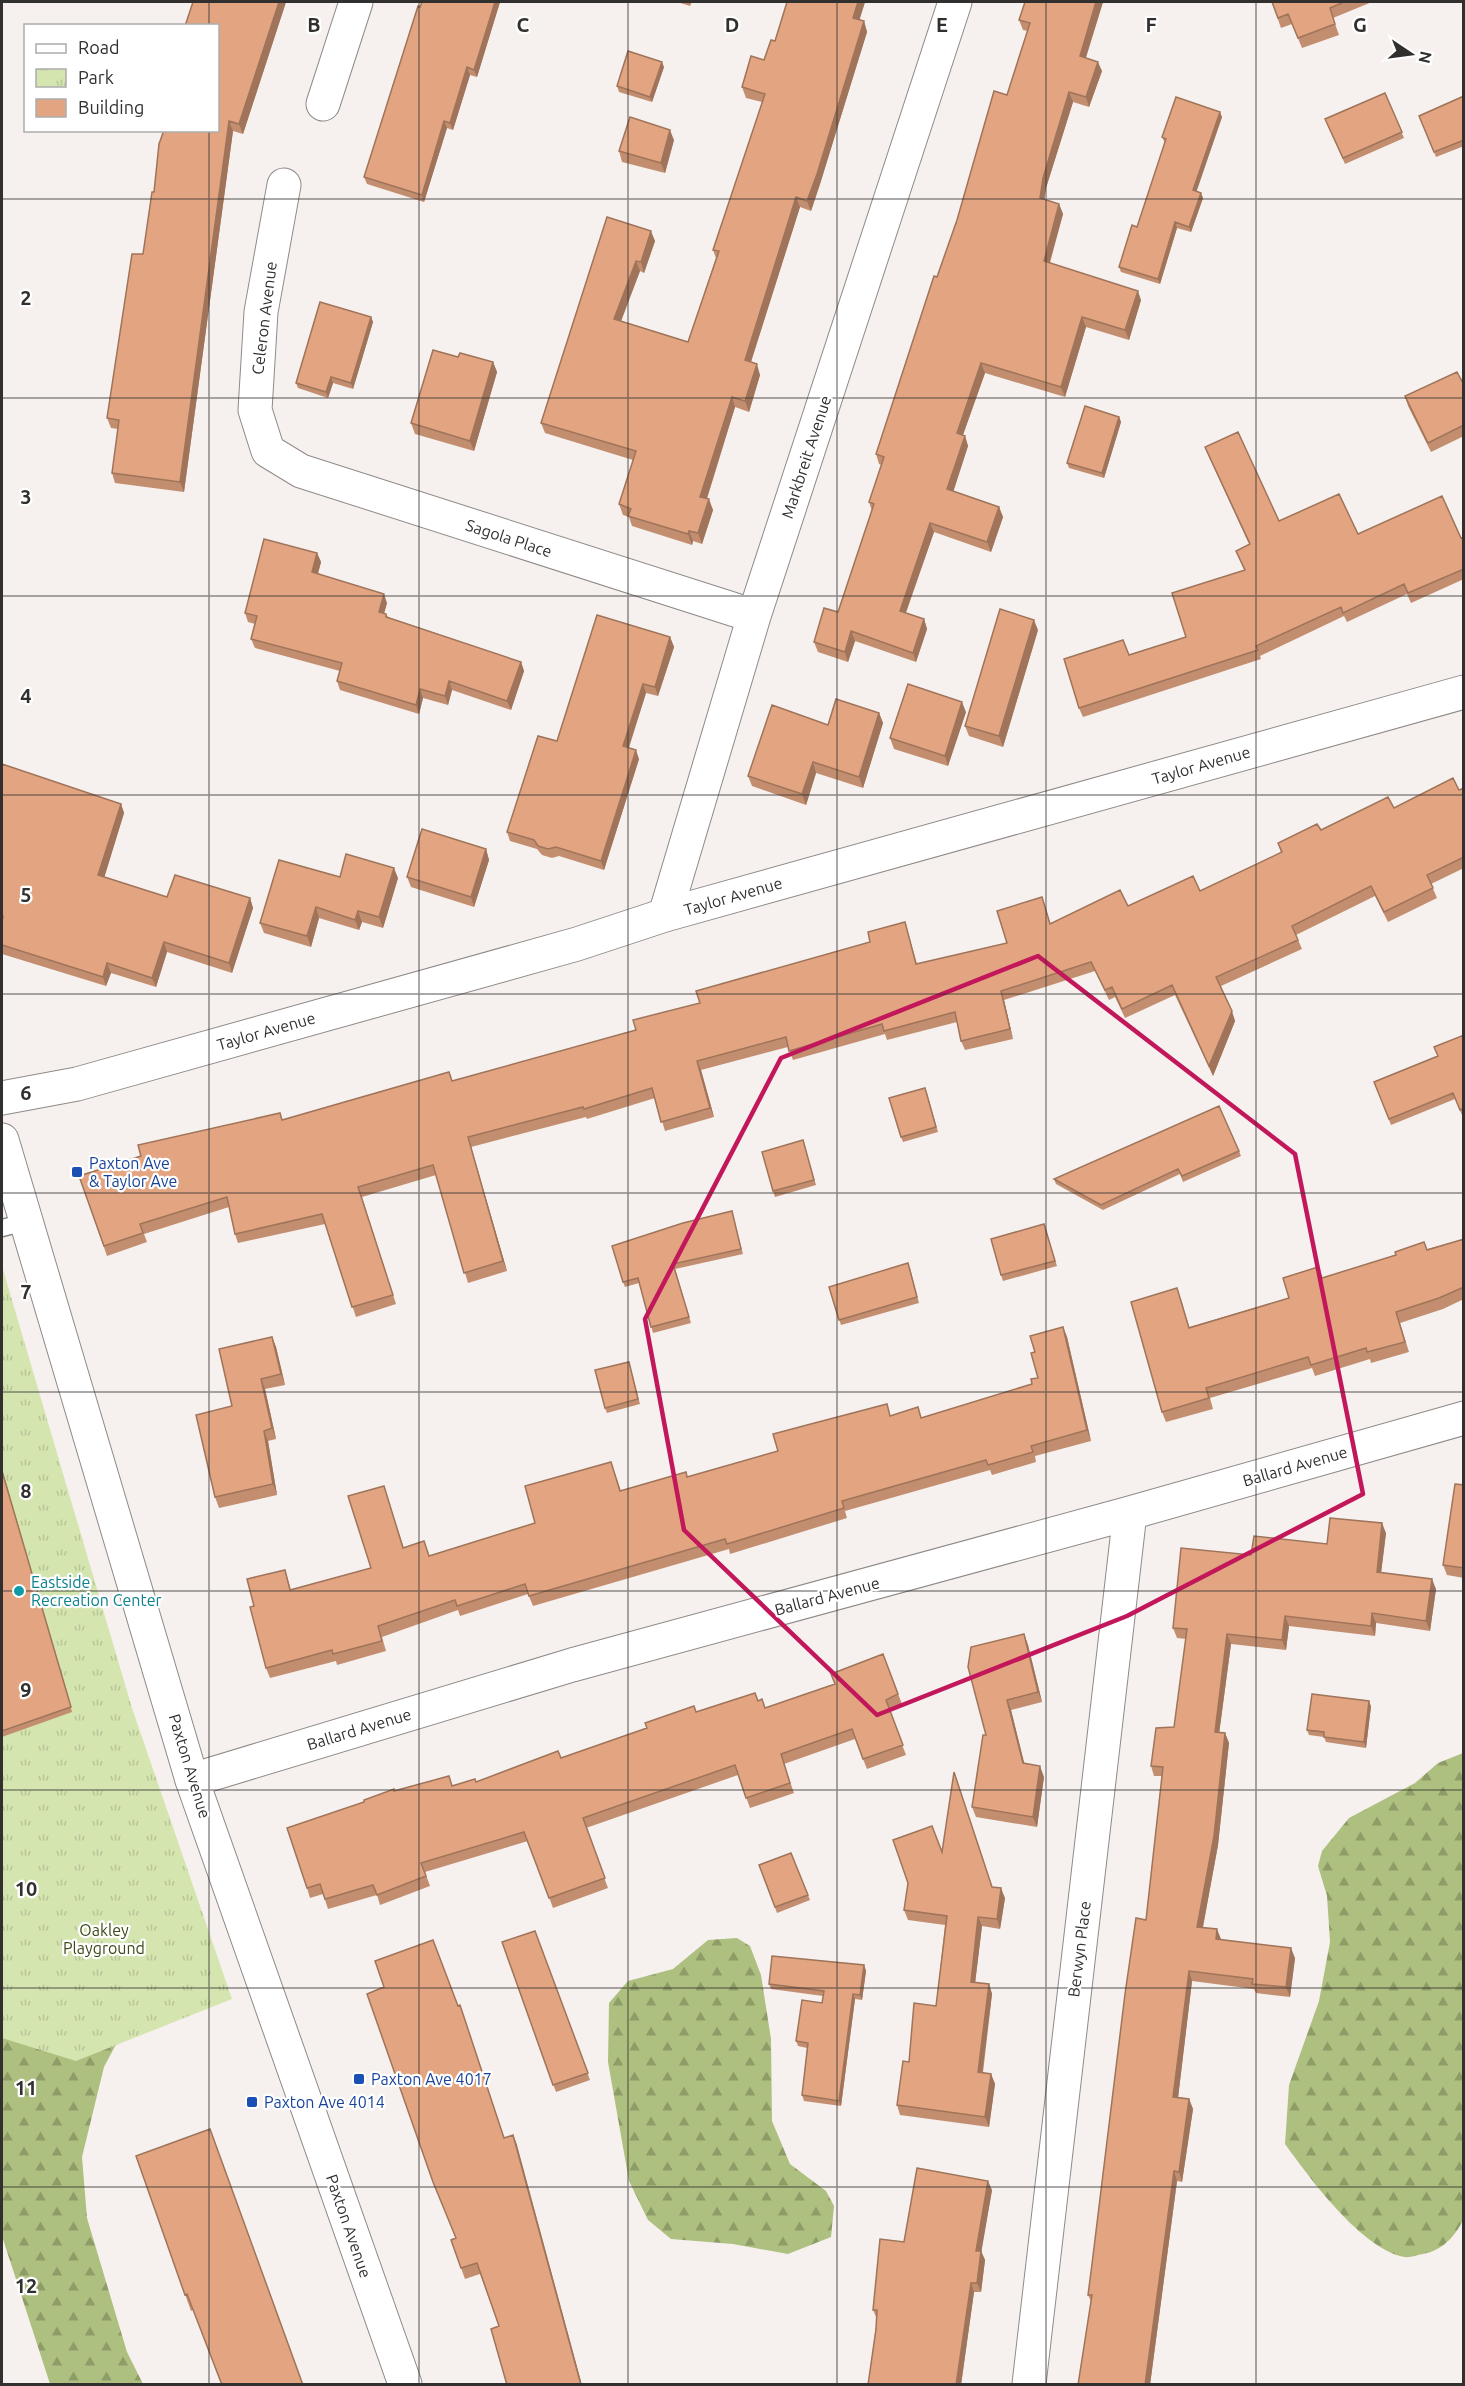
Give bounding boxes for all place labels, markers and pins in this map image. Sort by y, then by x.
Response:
place label: Paxton Ave & Taylor Ave [89,1154,177,1190]
marker: Paxton Ave & Taylor Ave [70,1165,84,1179]
place label: Eastside Recreation Center [31,1573,162,1609]
marker: Eastside Recreation Center [12,1584,26,1598]
place label: Paxton Ave 4017 [371,2070,492,2088]
marker: Paxton Ave 4017 [352,2072,366,2086]
place label: Paxton Ave 4014 [264,2093,385,2111]
marker: Paxton Ave 4014 [245,2095,259,2109]

